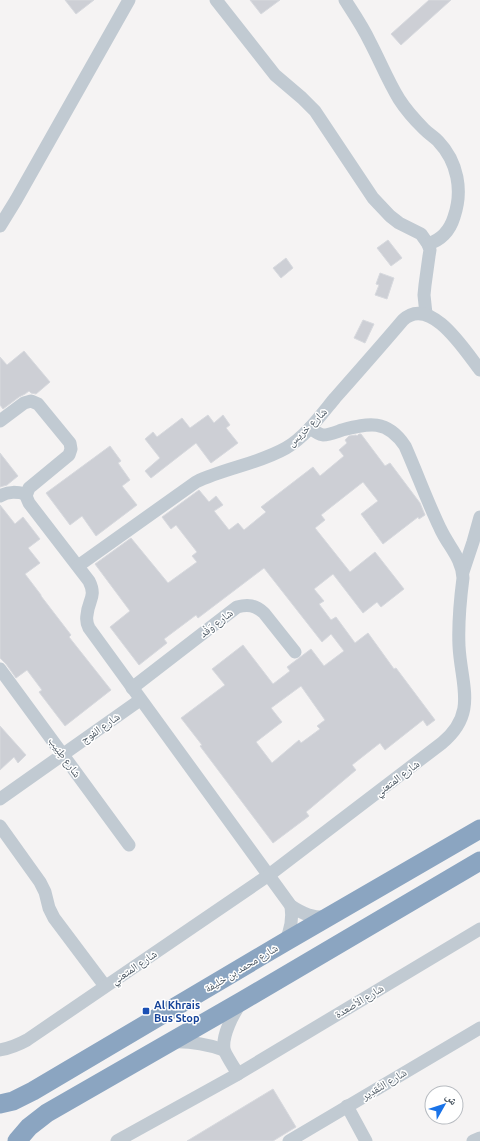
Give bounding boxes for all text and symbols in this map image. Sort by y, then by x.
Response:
street label: شارع خريس [285,405,330,449]
street label: شارع وَفْد [197,606,235,640]
street label: شارع الفوج [78,710,122,747]
street label: شارع طِنِيب [46,735,84,780]
street label: شارع المتعني [373,757,423,801]
street label: شارع محمد بن خليفة [202,942,280,995]
street label: شارع المتعني [109,947,161,989]
street label: شارع الأصعدة [332,982,386,1021]
place label: Al Khrais Bus Stop [154,999,200,1024]
marker: Al Khrais Bus Stop [141,1006,151,1016]
street label: شارع التَّقدِير [359,1066,409,1103]
north arrow [424,1085,464,1125]
text: ش [442,1090,460,1109]

